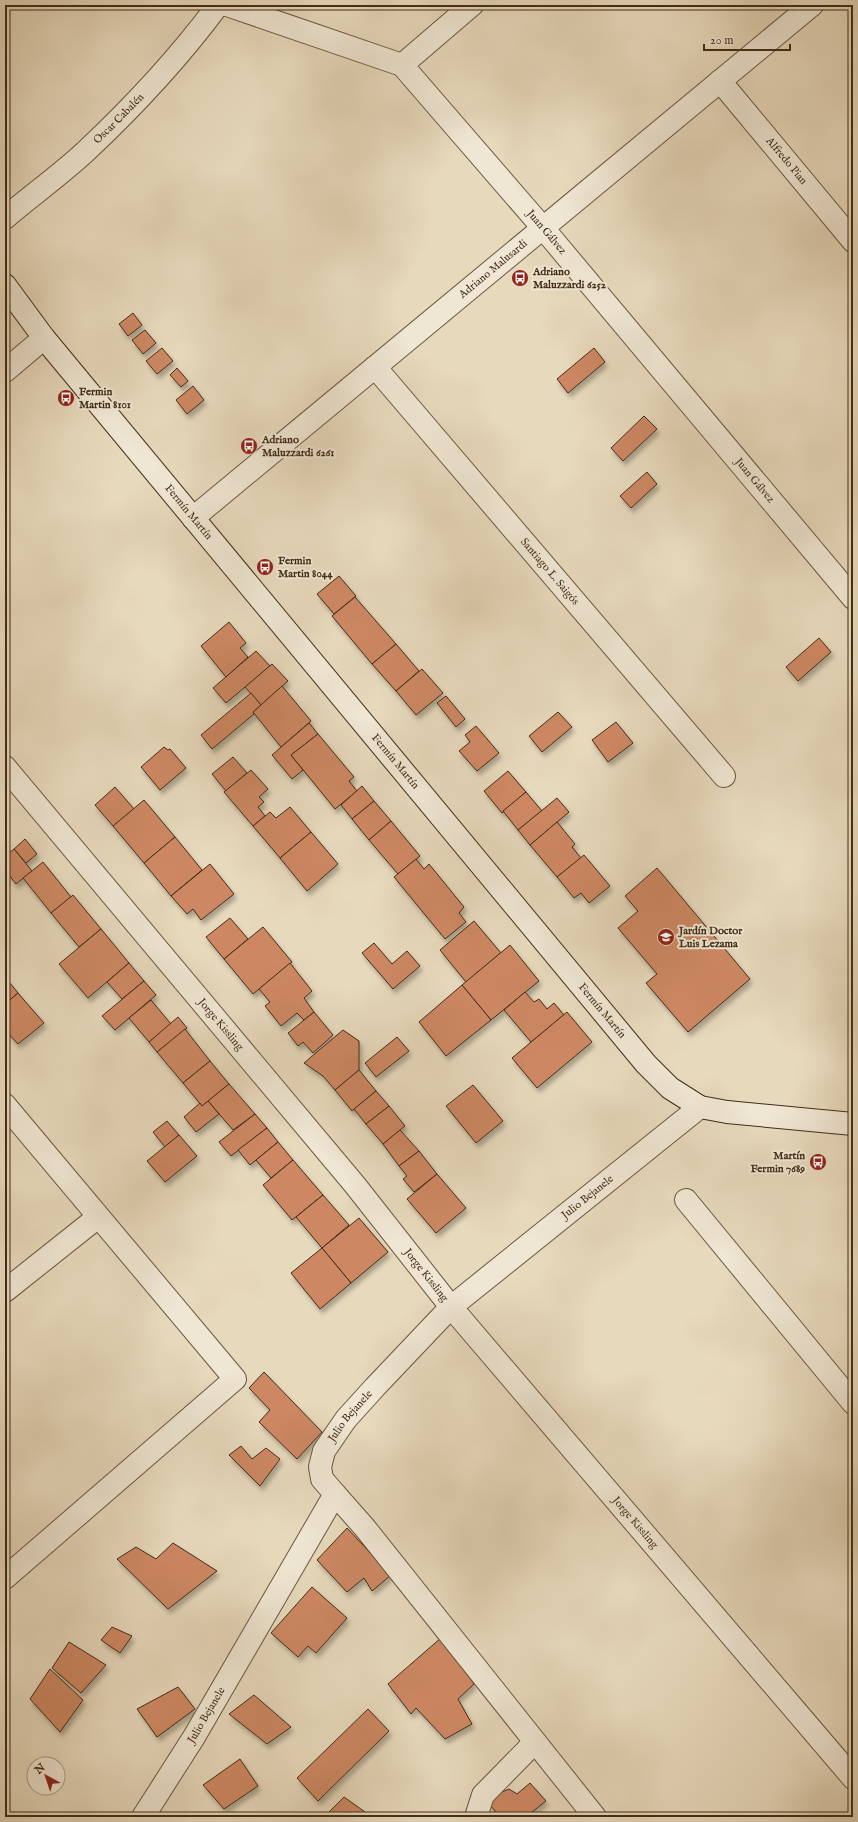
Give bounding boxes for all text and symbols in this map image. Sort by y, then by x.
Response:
scale bar [704,26,790,52]
text: 20 m [710,33,733,48]
street label: Oscar Cabalén [91,90,147,147]
street label: Alfredo Pian [762,134,810,188]
street label: Juan Gálvez [522,205,569,258]
street label: Adriano Malusardi [455,237,530,302]
place label: Adriano Maluzzardi 6252 [532,265,607,292]
bus stop icon: Adriano Maluzzardi 6252 [510,268,530,288]
place label: Fermin Martin 8101 [79,385,131,412]
bus stop icon: Fermin Martin 8101 [56,388,76,408]
place label: Adriano Maluzzardi 6261 [261,433,334,460]
bus stop icon: Adriano Maluzzardi 6261 [239,436,259,456]
street label: Juan Gálvez [730,454,777,506]
street label: Fermín Martín [161,482,215,543]
street label: Santiago L. Saigós [517,535,582,608]
place label: Fermin Martin 8044 [278,554,333,581]
bus stop icon: Fermin Martin 8044 [255,557,275,577]
street label: Fermín Martín [368,731,422,792]
place label: Jardín Doctor Luis Lezama [677,924,743,951]
school or university icon: Jardín Doctor Luis Lezama [656,927,676,947]
street label: Fermín Martín [575,980,629,1041]
street label: Jorge Kissling [193,994,247,1054]
place label: Martín Fermin 7689 [750,1149,805,1176]
bus stop icon: Martín Fermin 7689 [808,1152,828,1172]
street label: Julio Bejanele [557,1172,617,1224]
street label: Jorge Kissling [399,1244,452,1306]
street label: Julio Bejanele [324,1387,376,1447]
street label: Jorge Kissling [608,1492,662,1552]
street label: Julio Bejanele [184,1685,228,1748]
north arrow [26,1756,66,1796]
text: N [31,1760,49,1778]

